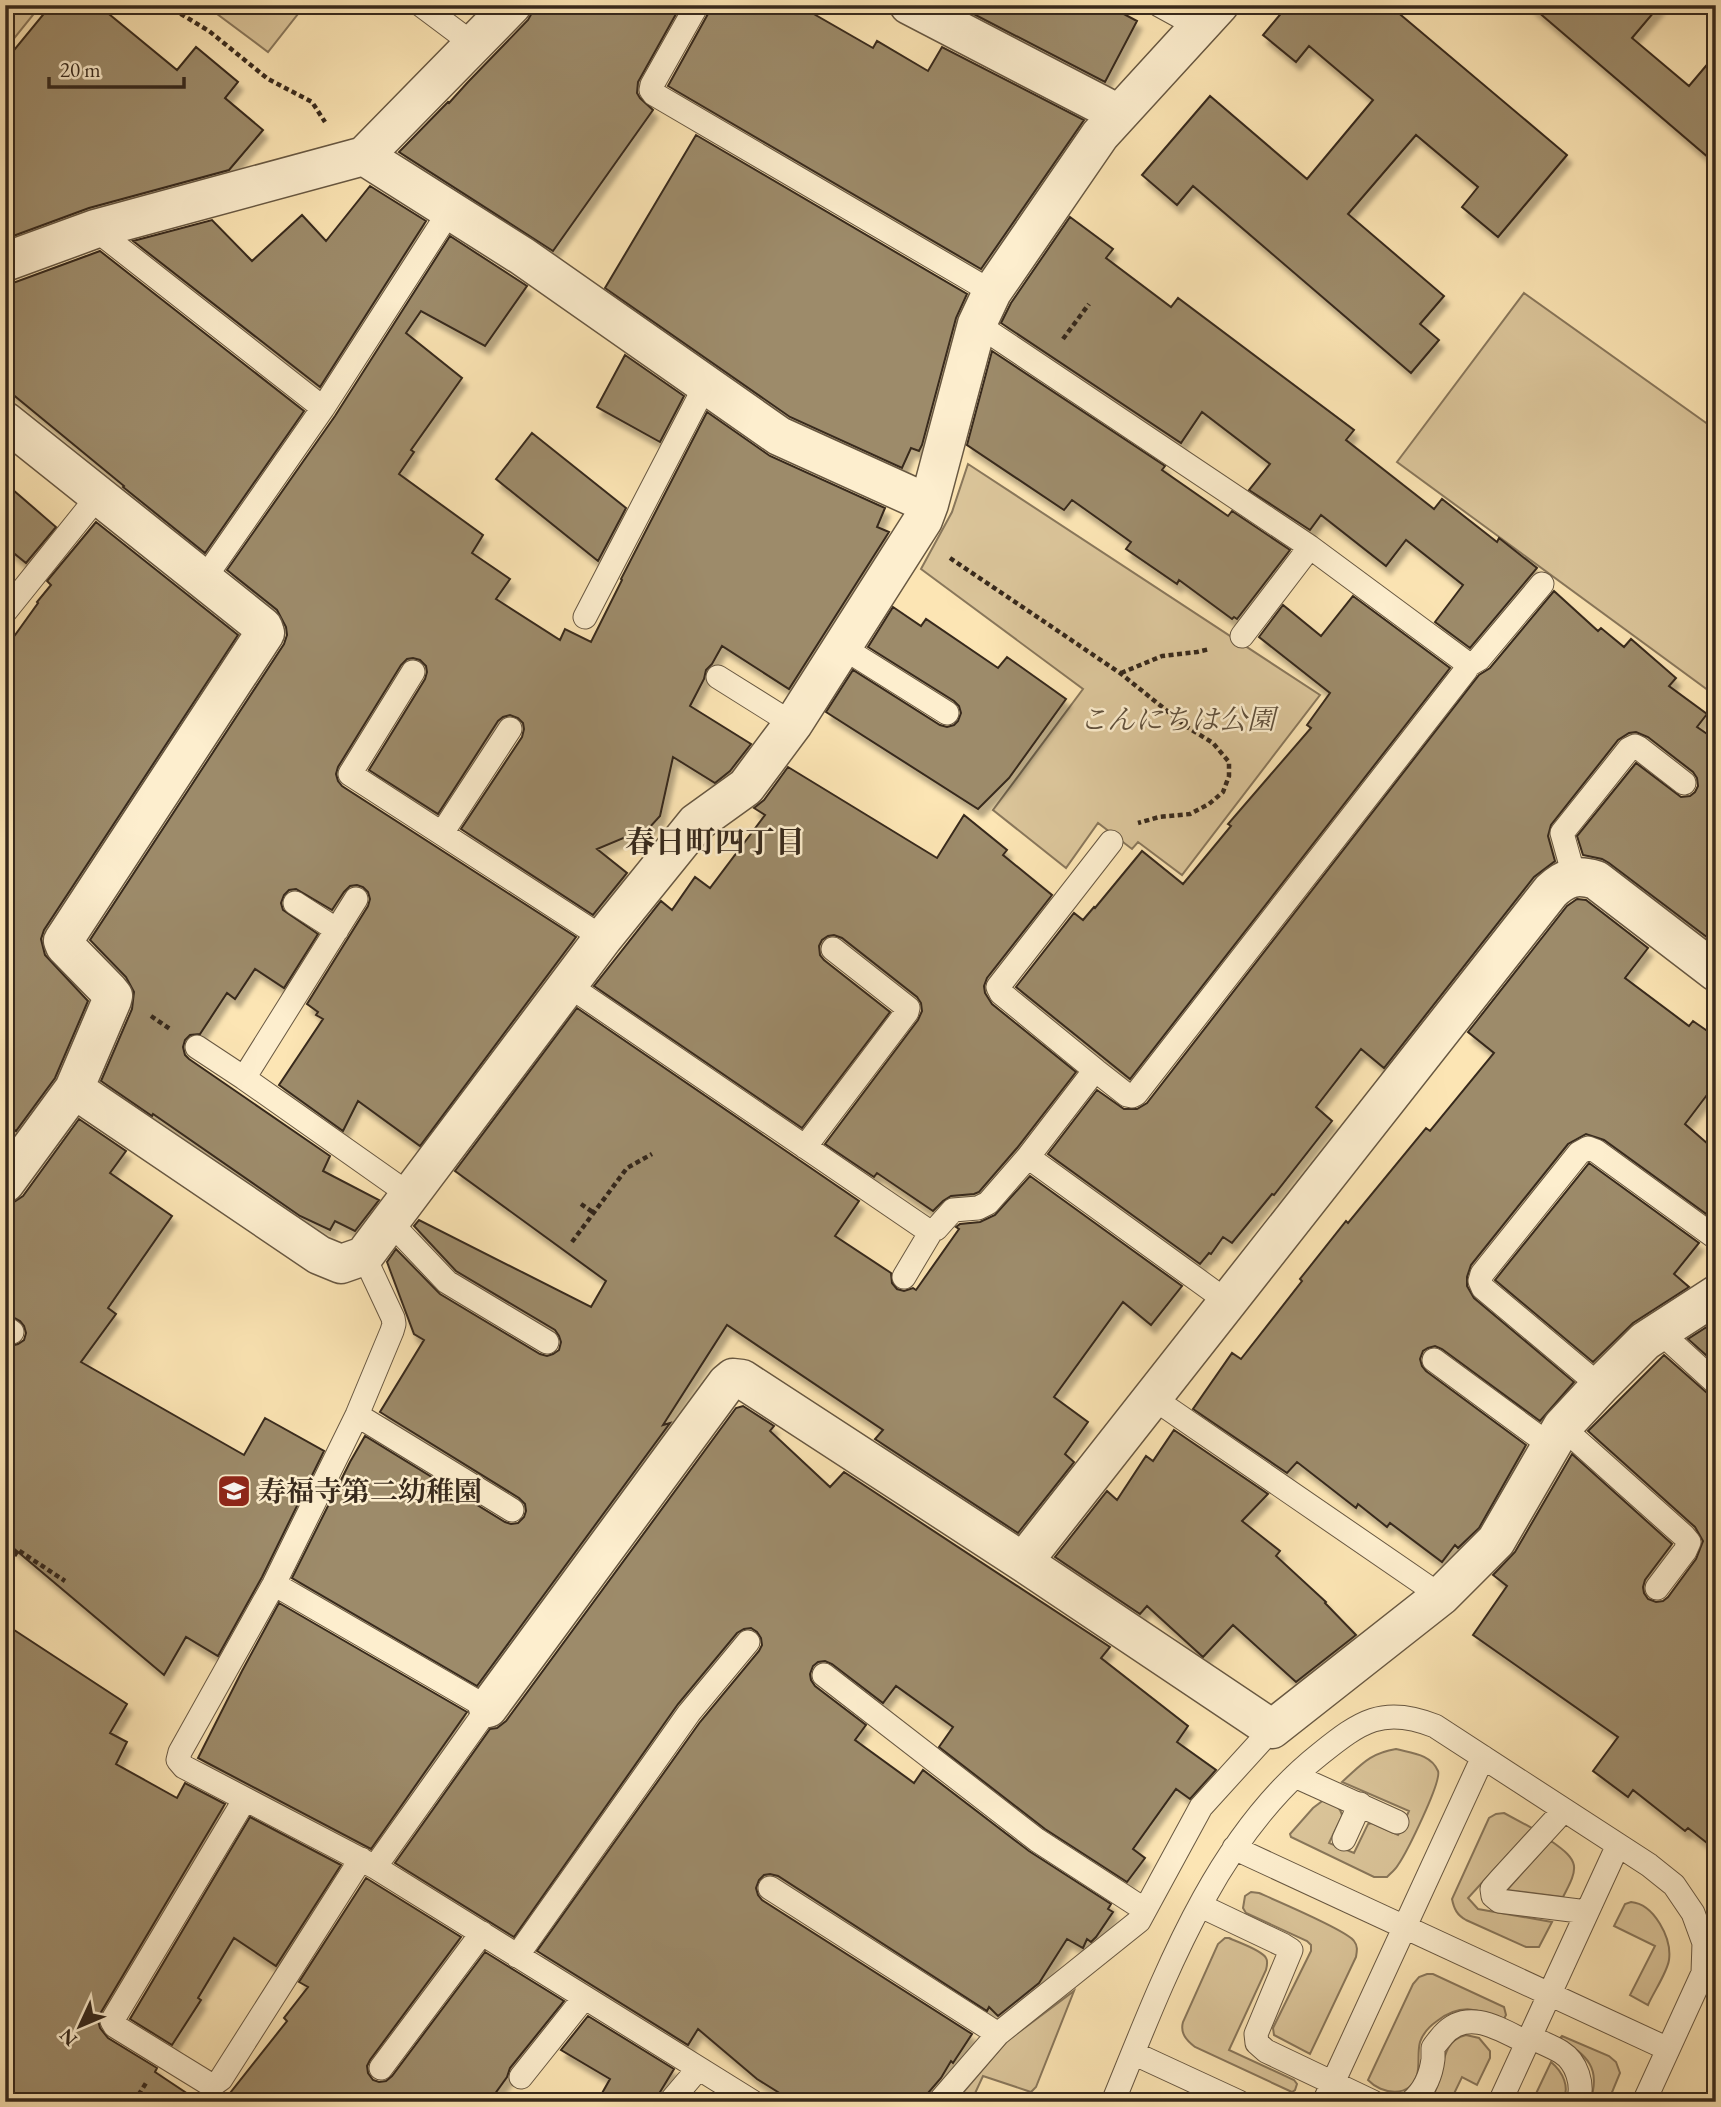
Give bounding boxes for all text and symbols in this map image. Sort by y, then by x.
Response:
scale bar [49,46,184,90]
text: 20 m [60,56,101,83]
park label: こんにちは公園 [1079,701,1279,737]
district label: 春日町四丁目 [625,822,805,861]
school or university icon: 寿福寺第二幼稚園 [215,1472,253,1510]
place label: 寿福寺第二幼稚園 [258,1473,482,1509]
north arrow [46,1992,116,2062]
text: N [53,2023,82,2052]

